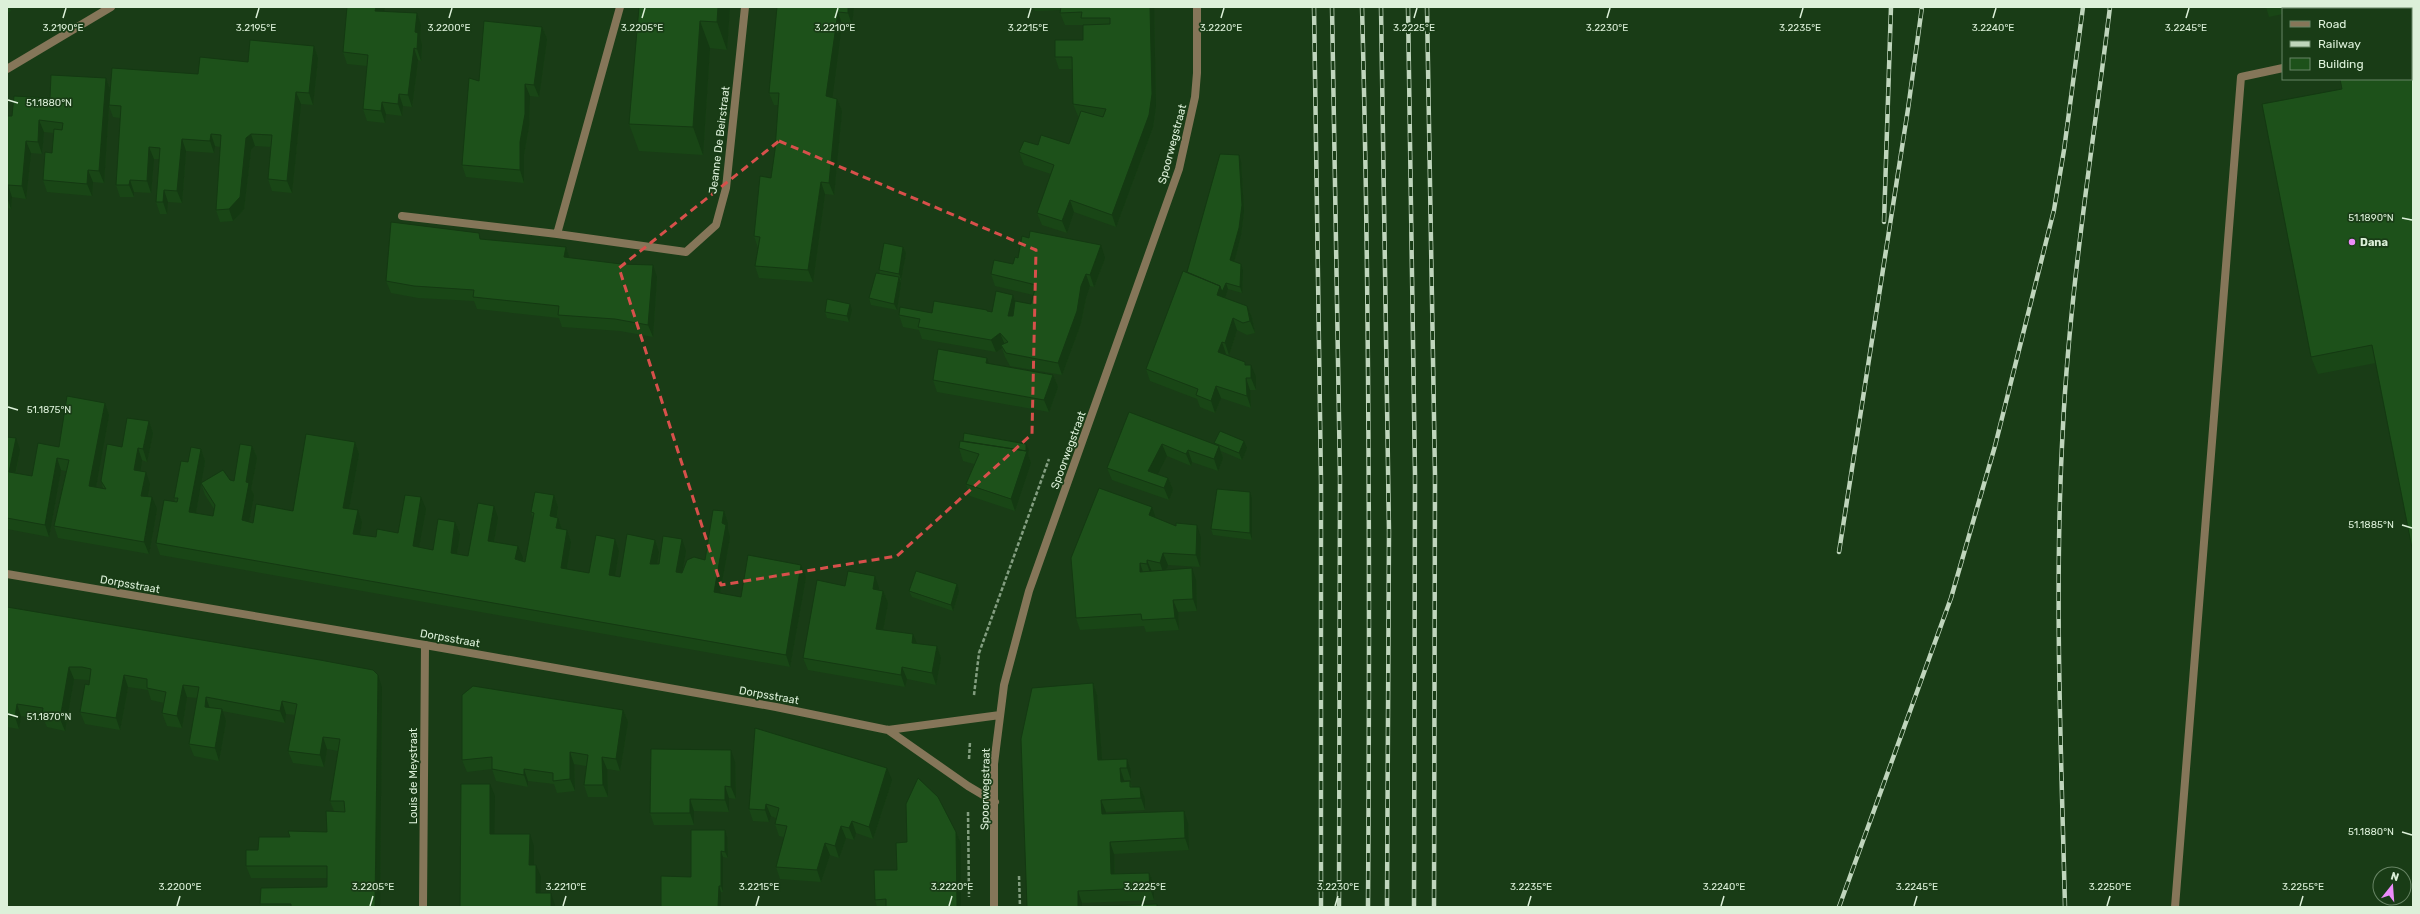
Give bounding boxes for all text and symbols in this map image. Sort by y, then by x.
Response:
legend [2282,8,2412,80]
text: Road [2318,17,2346,31]
text: 3.2190°E [43,22,83,34]
text: 3.2195°E [236,22,276,34]
text: 3.2200°E [428,22,470,34]
text: 3.2205°E [621,22,663,34]
text: 3.2210°E [815,22,855,34]
text: 3.2215°E [1008,22,1048,34]
text: 3.2220°E [1200,22,1242,34]
text: 3.2225°E [1393,22,1435,34]
text: 3.2230°E [1586,22,1628,34]
text: 3.2235°E [1779,22,1821,34]
text: 3.2240°E [1972,22,2014,34]
text: 3.2245°E [2165,22,2207,34]
text: Railway [2318,37,2361,51]
text: Building [2318,57,2364,71]
street label: Jeanne De Beirstraat [706,85,733,195]
text: 51.1880°N [26,97,72,109]
street label: Spoorwegstraat [1156,102,1190,185]
text: 51.1890°N [2348,212,2394,224]
place label: Dana [2360,236,2388,249]
marker: Dana [2347,237,2357,247]
text: 51.1875°N [27,404,71,416]
street label: Spoorwegstraat [1048,409,1089,491]
text: 51.1885°N [2348,519,2394,531]
street label: Dorpsstraat [99,573,162,596]
street label: Dorpsstraat [419,627,482,650]
street label: Dorpsstraat [738,684,801,707]
text: 51.1870°N [27,711,71,723]
street label: Louis de Meystraat [407,727,420,824]
street label: Spoorwegstraat [978,747,993,830]
text: 51.1880°N [2348,826,2394,838]
north arrow [2372,866,2412,906]
text: N [2389,870,2401,884]
text: 3.2200°E [159,881,201,893]
text: 3.2205°E [352,881,394,893]
text: 3.2210°E [546,881,586,893]
text: 3.2215°E [739,881,779,893]
text: 3.2220°E [931,881,973,893]
text: 3.2225°E [1124,881,1166,893]
text: 3.2230°E [1317,881,1359,893]
text: 3.2235°E [1510,881,1552,893]
text: 3.2240°E [1703,881,1745,893]
text: 3.2245°E [1896,881,1938,893]
text: 3.2250°E [2089,881,2131,893]
text: 3.2255°E [2282,881,2324,893]

